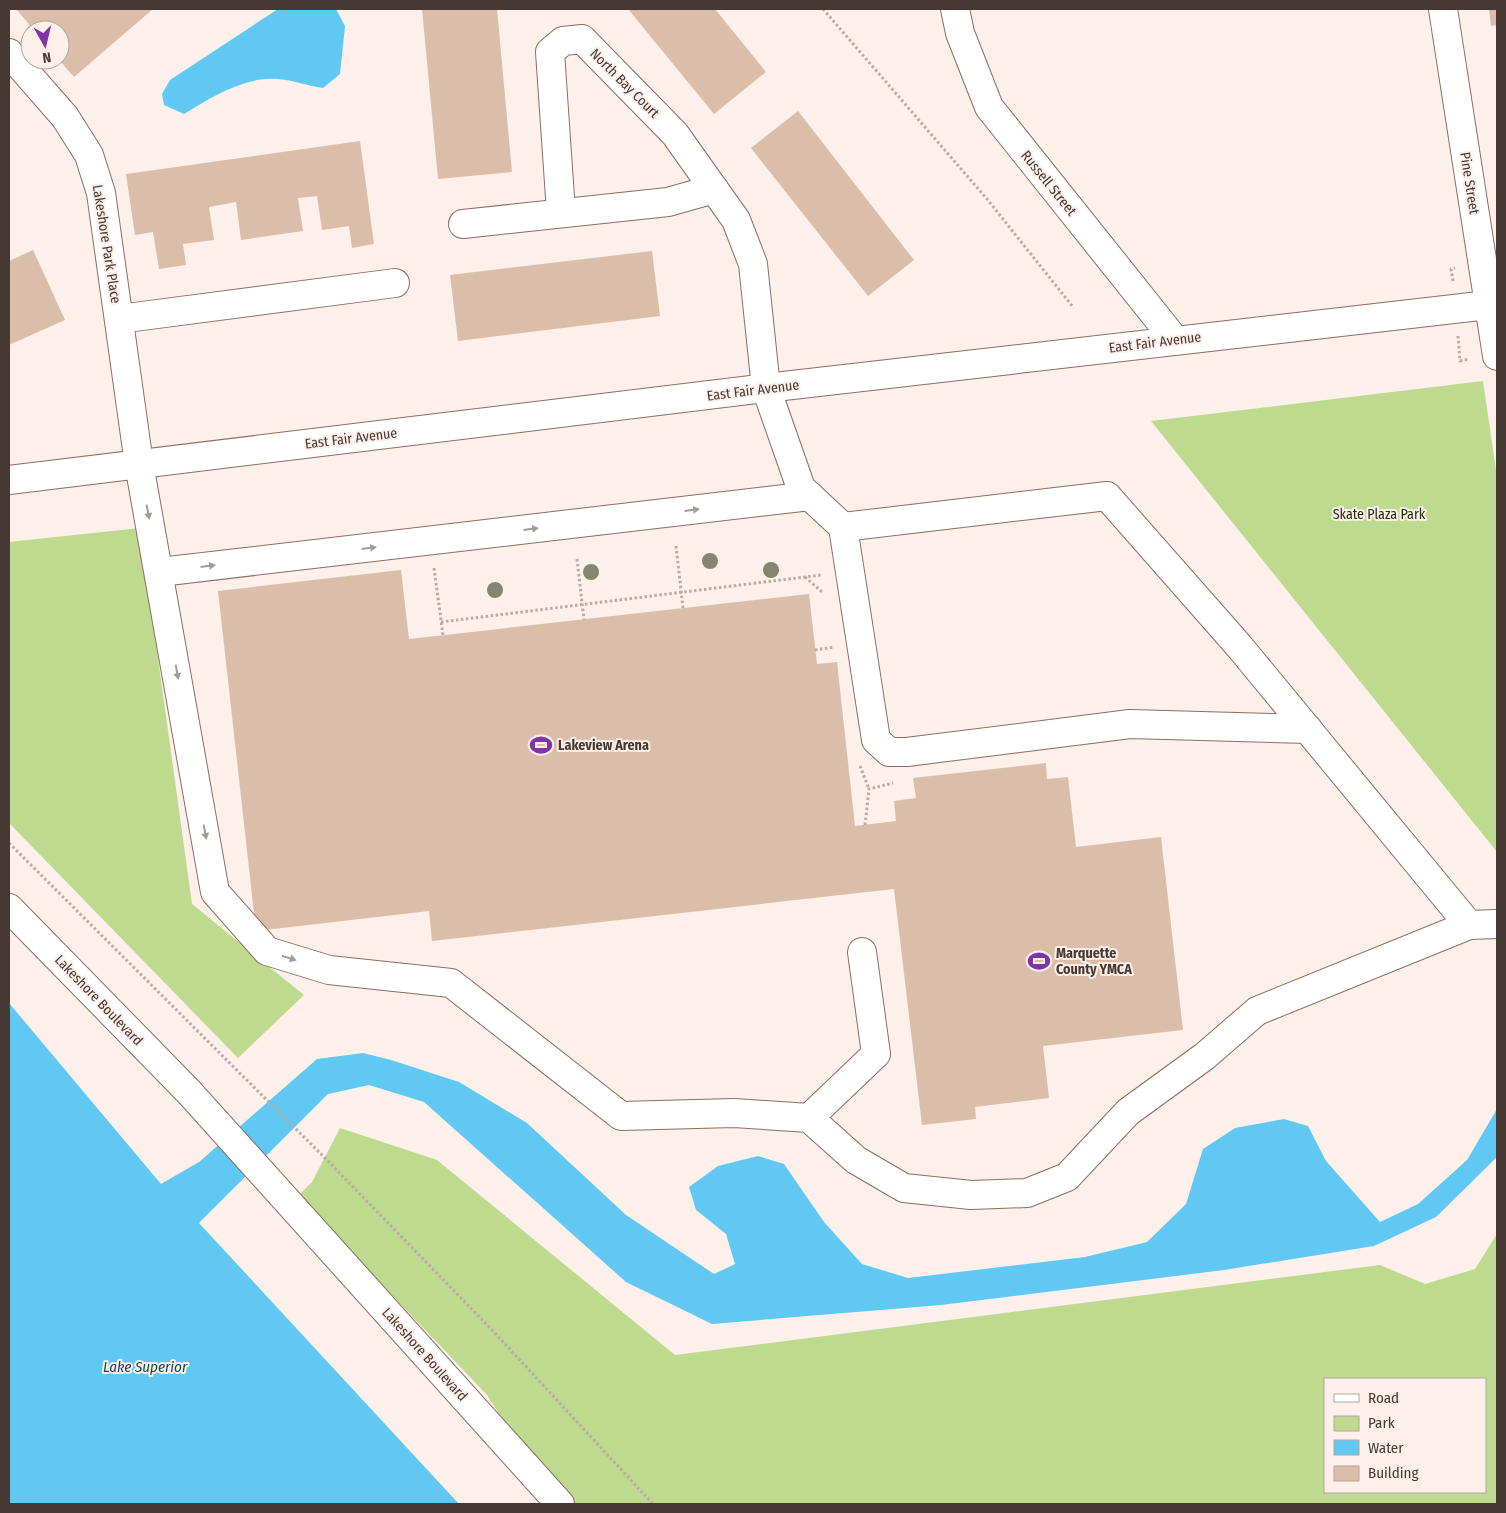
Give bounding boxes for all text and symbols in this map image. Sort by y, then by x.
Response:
north arrow [20,20,70,70]
street label: North Bay Court [587,45,663,122]
text: N [41,48,52,66]
street label: Russell Street [1017,147,1080,220]
street label: Pine Street [1456,151,1483,216]
street label: Lakeshore Park Place [89,183,124,305]
street label: East Fair Avenue [1108,328,1202,357]
street label: East Fair Avenue [706,376,800,405]
street label: East Fair Avenue [304,424,398,453]
one-way arrow [145,504,153,520]
one-way arrow [685,506,701,514]
park label: Skate Plaza Park [1333,506,1426,523]
one-way arrow [523,525,539,533]
one-way arrow [362,544,378,552]
one-way arrow [200,562,216,570]
one-way arrow [173,664,181,680]
sports icon: Lakeview Arena [528,732,554,758]
place label: Lakeview Arena [558,737,649,754]
one-way arrow [201,824,209,840]
place label: Marquette County YMCA [1056,945,1132,978]
sports icon: Marquette County YMCA [1026,948,1052,974]
street label: Lakeshore Boulevard [51,951,146,1049]
one-way arrow [282,954,297,962]
street label: Lakeshore Boulevard [378,1304,471,1404]
water label: Lake Superior [103,1358,188,1376]
legend [1324,1378,1486,1493]
text: Road [1368,1389,1399,1407]
text: Park [1368,1414,1395,1432]
text: Water [1368,1439,1404,1457]
text: Building [1368,1464,1419,1482]

